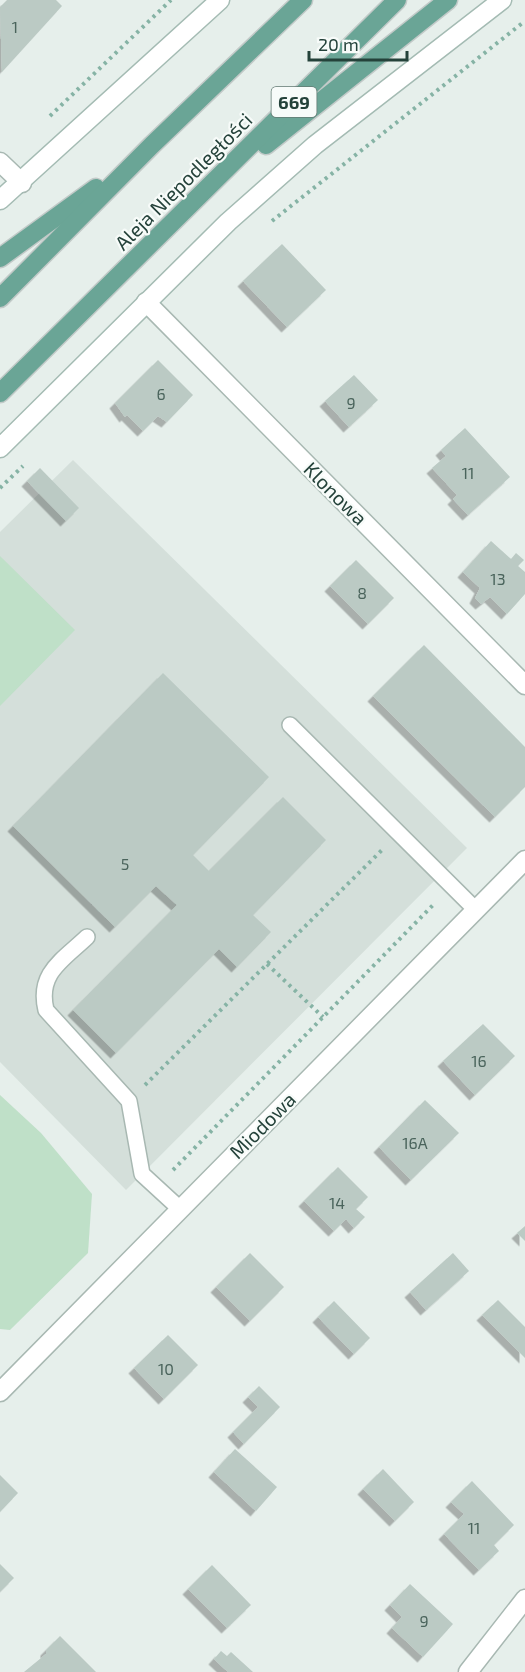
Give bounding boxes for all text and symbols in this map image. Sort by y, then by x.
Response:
house number: 1 [12,17,18,36]
scale bar [309,24,406,62]
text: 20 m [318,33,359,55]
road number: 669 [272,87,316,117]
street label: Aleja Niepodległości [109,107,257,255]
house number: 6 [156,384,166,403]
house number: 9 [346,393,356,412]
street label: Klonowa [299,456,373,530]
house number: 11 [462,463,474,482]
house number: 13 [490,569,506,588]
house number: 8 [357,583,367,602]
house number: 5 [121,854,129,873]
house number: 16 [471,1051,487,1070]
street label: Miodowa [224,1087,300,1163]
house number: 16A [402,1133,428,1152]
house number: 14 [329,1193,345,1212]
house number: 10 [158,1359,174,1378]
house number: 11 [468,1518,480,1537]
house number: 9 [419,1611,429,1630]

